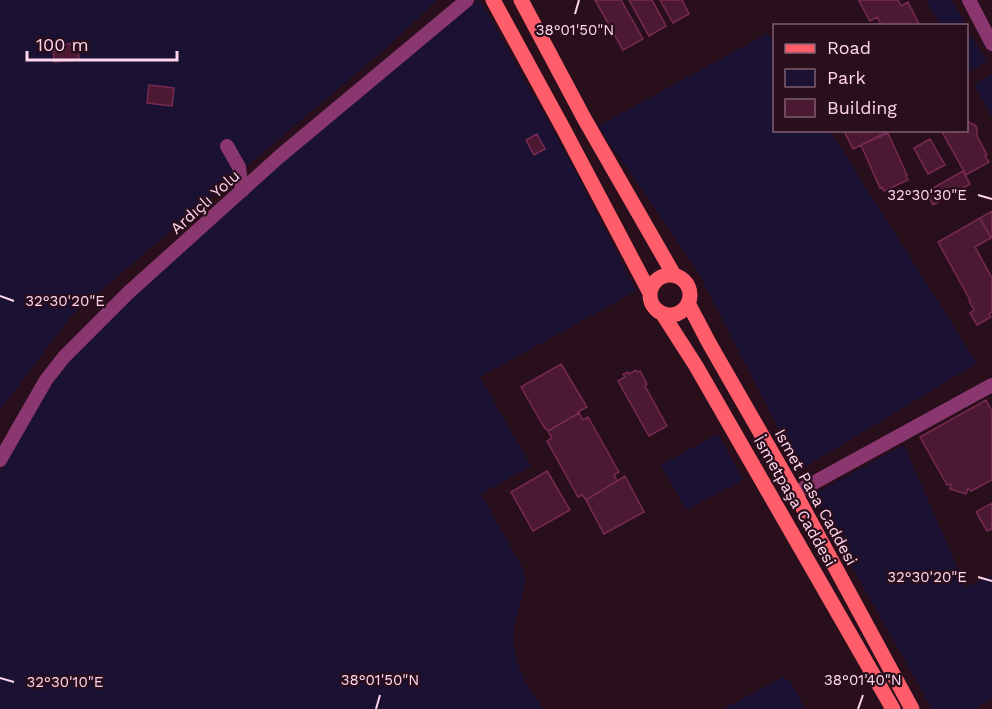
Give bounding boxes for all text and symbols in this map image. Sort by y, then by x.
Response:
text: 38°01'50"N [536,21,614,39]
scale bar [27,24,177,62]
legend [773,24,968,132]
text: 100 m [36,34,89,55]
text: Road [827,37,871,58]
text: Park [827,67,866,88]
text: Building [827,97,897,118]
street label: Ardıçlı Yolu [167,166,243,238]
text: 32°30'30"E [887,186,967,204]
text: 32°30'20"E [25,292,105,310]
street label: Ismet Pasa Caddesi [771,426,861,568]
street label: İsmetpaşa Caddesi [750,432,840,570]
text: 32°30'20"E [887,568,967,586]
text: 38°01'50"N [341,671,419,689]
text: 38°01'40"N [824,671,902,689]
text: 32°30'10"E [27,673,103,691]

